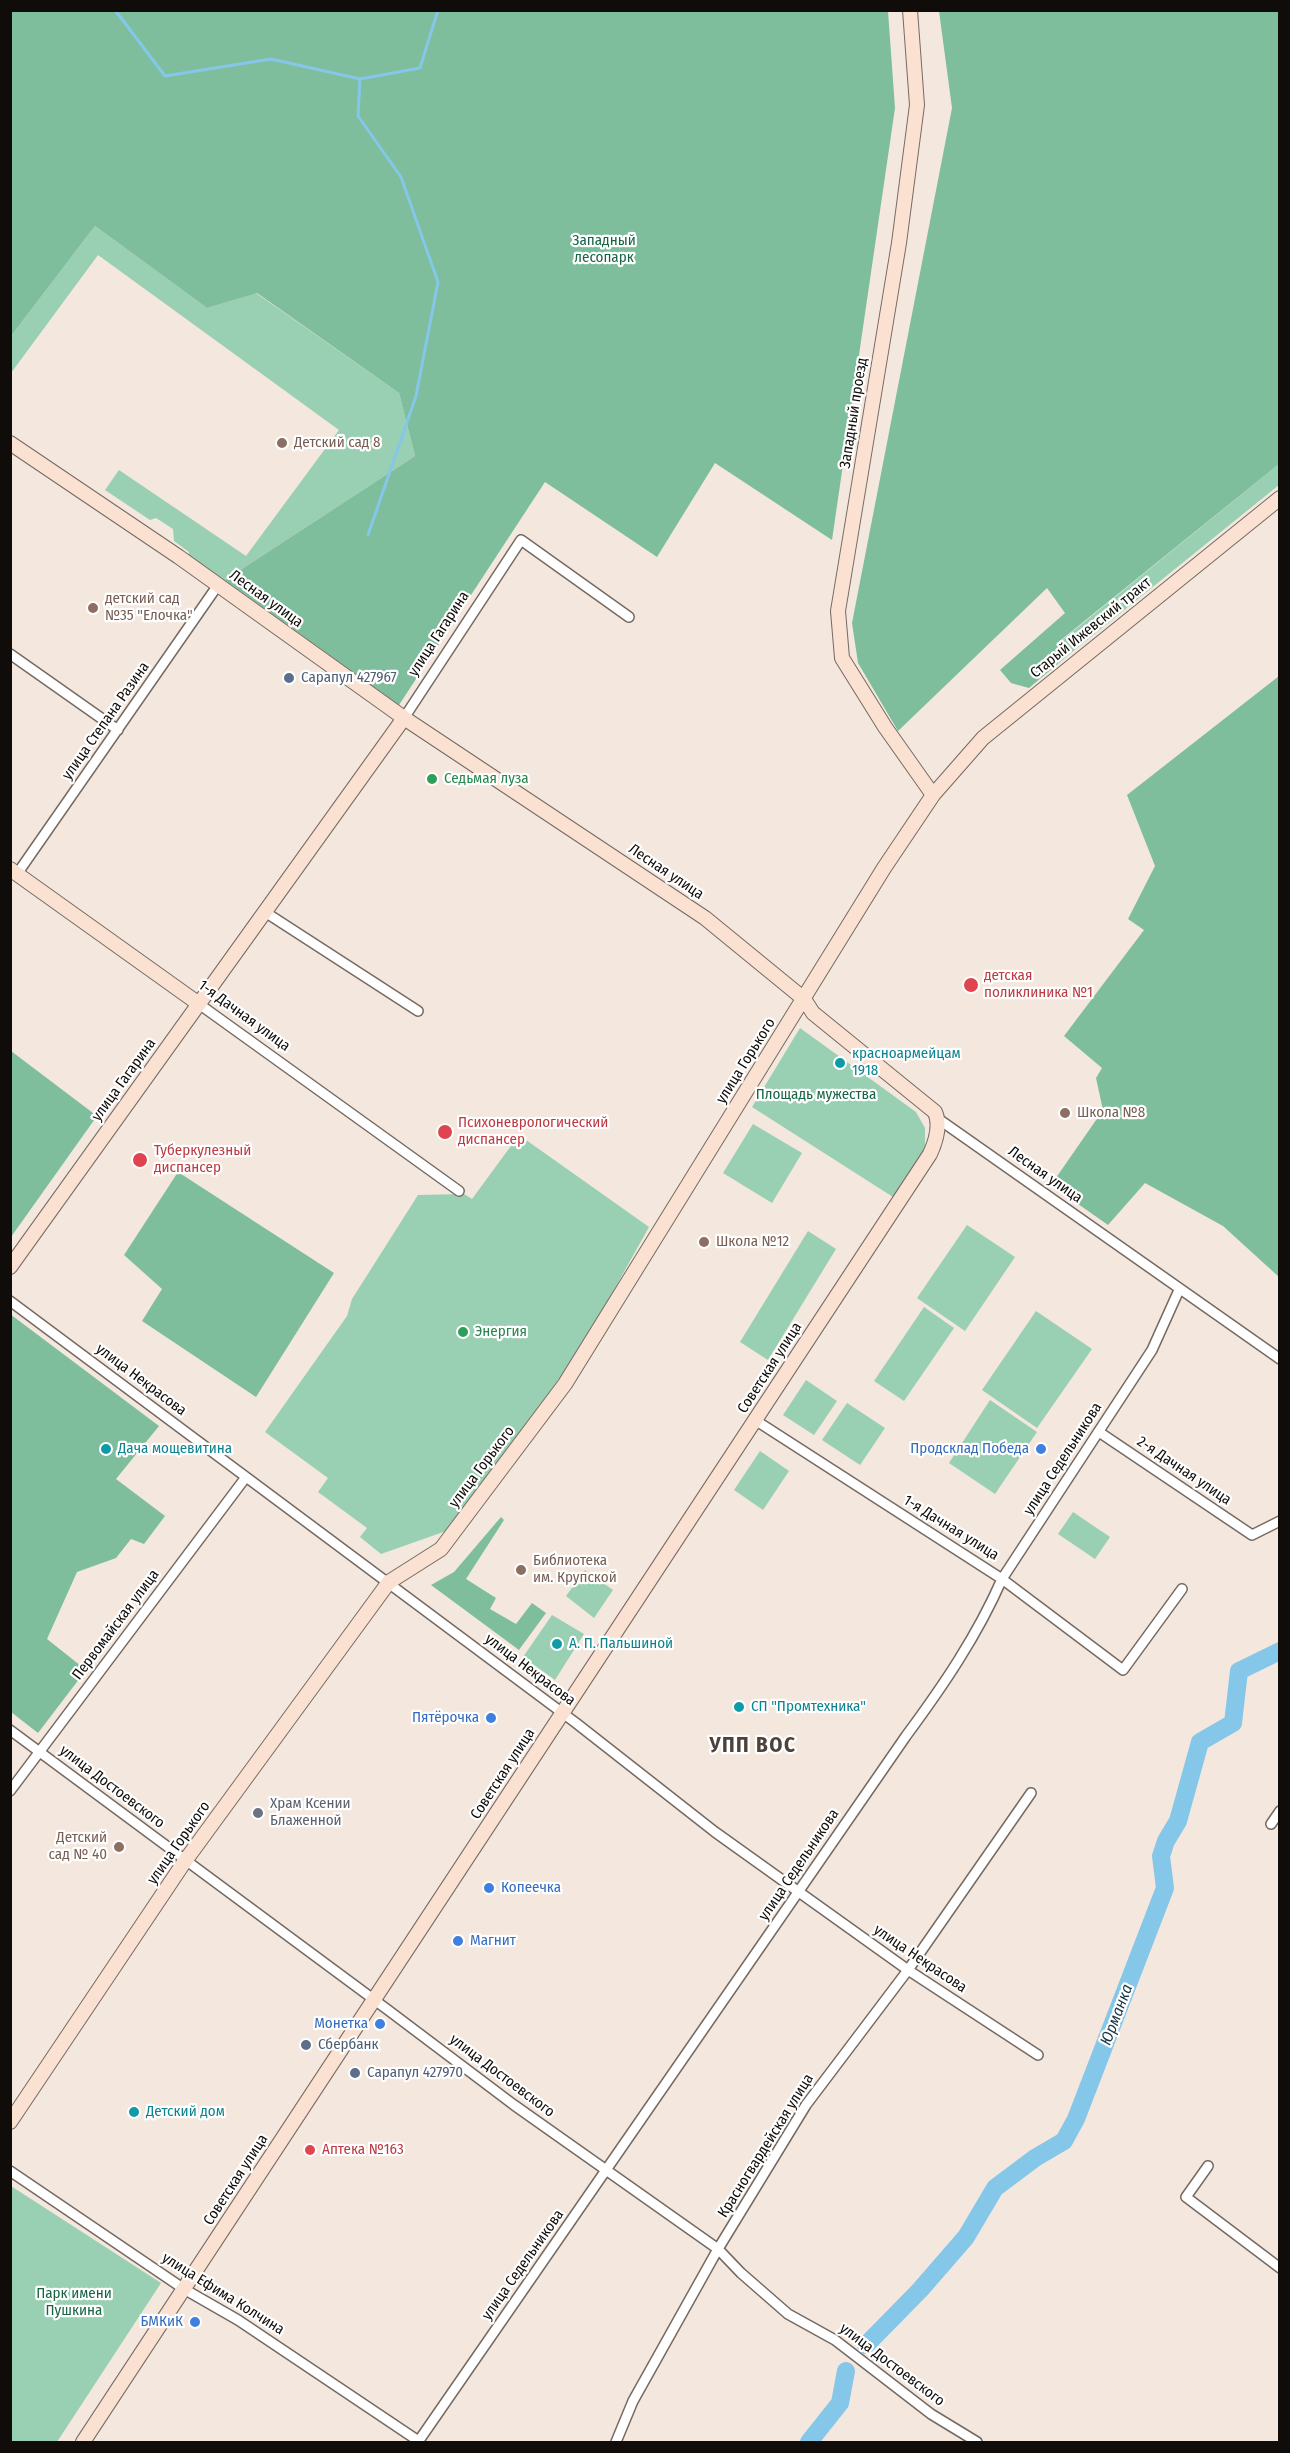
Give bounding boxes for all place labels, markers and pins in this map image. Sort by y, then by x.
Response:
place label: Детский сад 8 [294,434,380,452]
marker: Детский сад 8 [275,436,289,450]
place label: детский сад №35 "Елочка" [105,590,193,625]
marker: детский сад №35 "Елочка" [86,601,100,615]
place label: Сарапул 427967 [301,669,397,687]
marker: Сарапул 427967 [282,671,296,685]
place label: Седьмая луза [444,770,529,788]
marker: Седьмая луза [425,772,439,786]
place label: детская поликлиника №1 [984,967,1093,1002]
marker: детская поликлиника №1 [962,976,980,994]
place label: красноармейцам 1918 [852,1045,961,1080]
marker: красноармейцам 1918 [833,1056,847,1070]
place label: Школа №8 [1077,1104,1145,1122]
marker: Школа №8 [1058,1106,1072,1120]
place label: Психоневрологический диспансер [458,1114,608,1149]
marker: Психоневрологический диспансер [436,1123,454,1141]
place label: Туберкулезный диспансер [154,1142,251,1177]
marker: Туберкулезный диспансер [131,1151,149,1169]
place label: Школа №12 [716,1233,789,1251]
marker: Школа №12 [697,1235,711,1249]
place label: Энергия [475,1323,527,1341]
marker: Энергия [456,1325,470,1339]
place label: Дача мощевитина [118,1440,232,1458]
place label: Продсклад Победа [910,1440,1029,1458]
marker: Дача мощевитина [99,1442,113,1456]
marker: Продсклад Победа [1034,1442,1048,1456]
place label: Библиотека им. Крупской [533,1552,617,1587]
marker: Библиотека им. Крупской [514,1563,528,1577]
place label: А. П. Пальшиной [569,1635,673,1653]
marker: А. П. Пальшиной [550,1637,564,1651]
place label: СП "Промтехника" [751,1698,866,1716]
marker: СП "Промтехника" [732,1700,746,1714]
place label: Пятёрочка [412,1709,479,1727]
marker: Пятёрочка [484,1711,498,1725]
place label: Храм Ксении Блаженной [270,1795,351,1830]
marker: Храм Ксении Блаженной [251,1806,265,1820]
place label: Детский сад № 40 [49,1829,107,1864]
marker: Детский сад № 40 [112,1840,126,1854]
place label: Копеечка [501,1879,561,1897]
marker: Копеечка [482,1881,496,1895]
place label: Магнит [470,1932,516,1950]
marker: Магнит [451,1934,465,1948]
place label: Монетка [314,2015,368,2033]
marker: Монетка [373,2017,387,2031]
place label: Сбербанк [318,2036,379,2054]
marker: Сбербанк [299,2038,313,2052]
place label: Сарапул 427970 [367,2064,463,2082]
marker: Сарапул 427970 [348,2066,362,2080]
place label: Детский дом [146,2103,225,2121]
marker: Детский дом [127,2105,141,2119]
place label: Аптека №163 [322,2141,404,2159]
marker: Аптека №163 [303,2143,317,2157]
place label: БМКиК [140,2313,183,2331]
marker: БМКиК [188,2315,202,2329]

